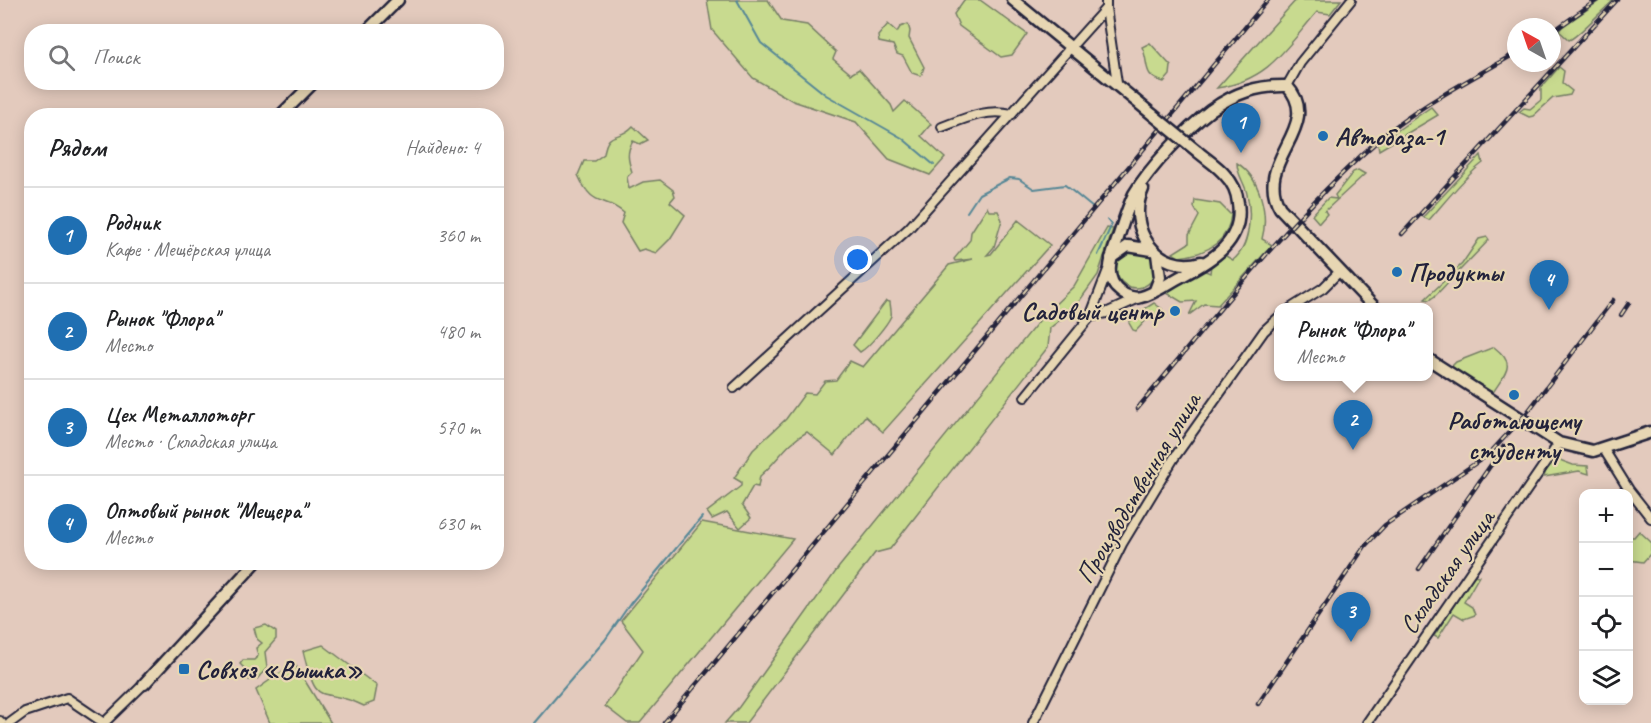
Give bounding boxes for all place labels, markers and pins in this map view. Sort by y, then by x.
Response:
pin: 1 [1222,104,1260,153]
place label: Автобаза-1 [1335,120,1447,153]
marker: Автобаза-1 [1316,129,1330,143]
place label: Продукты [1409,256,1505,289]
pin: 4 [1530,260,1568,310]
marker: Продукты [1390,265,1404,279]
place label: Садовый центр [1021,295,1165,328]
marker: Садовый центр [1168,304,1182,318]
marker: Работающему студенту [1507,388,1521,402]
pin: 2 [1334,400,1372,450]
place label: Работающему студенту [1448,404,1584,467]
pin: 3 [1332,592,1370,642]
place label: Совхоз «Вышка» [196,653,363,686]
marker: Совхоз «Вышка» [177,662,191,676]

